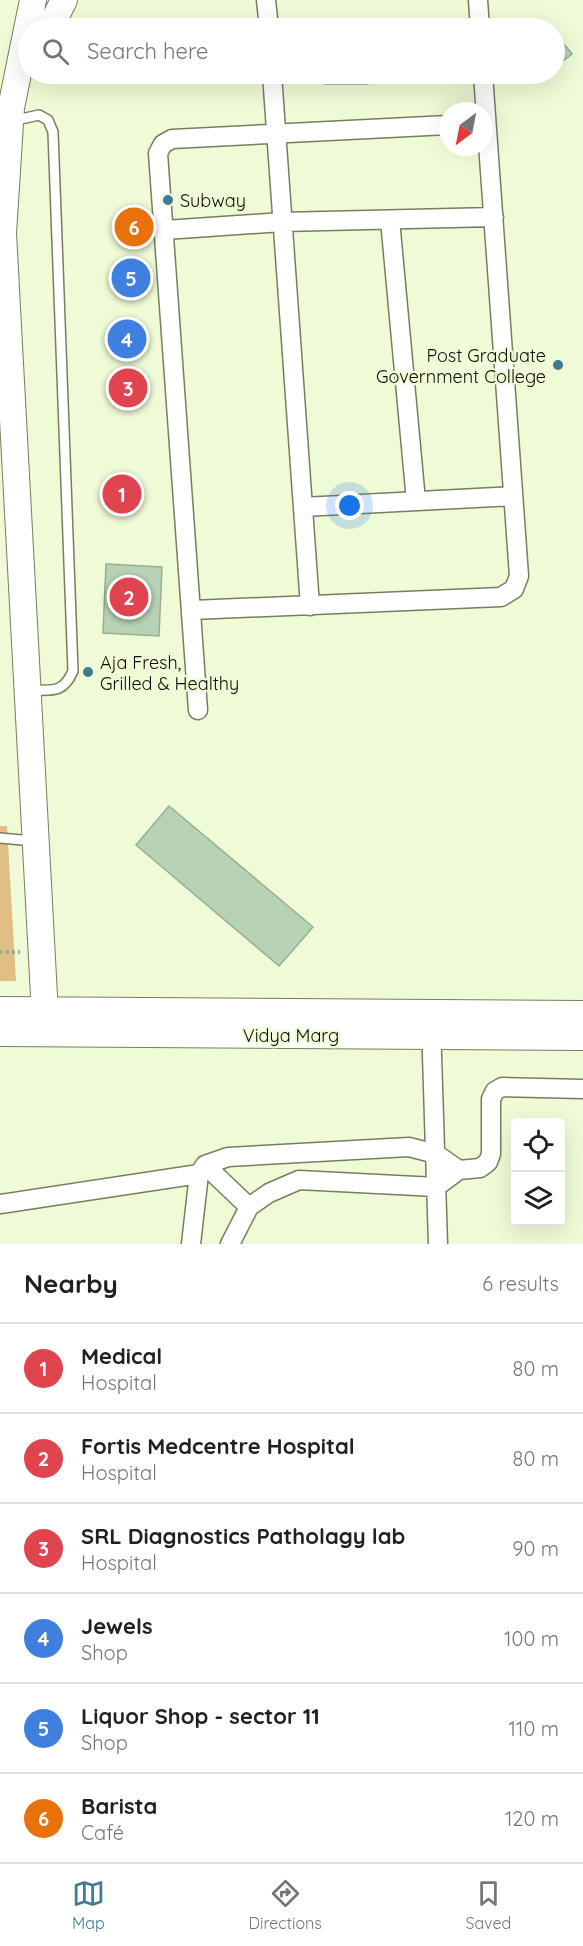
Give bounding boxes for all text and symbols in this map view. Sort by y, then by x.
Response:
search box [18,18,565,84]
icon: search [39,35,72,68]
text: Search here [87,37,208,65]
north arrow [439,102,493,156]
place label: Subway [180,189,246,212]
marker: Subway [161,193,175,207]
pin: 6 [114,204,154,250]
pin: 5 [112,256,150,300]
pin: 4 [108,316,146,362]
place label: Post Graduate Government College [376,344,546,388]
marker: Post Graduate Government College [551,358,565,372]
pin: 3 [108,366,148,410]
pin: 1 [102,472,142,516]
your location [335,491,364,520]
pin: 2 [110,574,148,620]
place label: Aja Fresh, Grilled & Healthy [100,651,239,695]
marker: Aja Fresh, Grilled & Healthy [81,665,95,679]
street label: Vidya Marg [243,1024,339,1047]
map controls [511,1118,565,1226]
button: locate [511,1118,565,1172]
button: layers [511,1172,565,1226]
text: Nearby [24,1267,118,1300]
text: 6 results [482,1271,559,1296]
text: Medical [81,1342,162,1370]
text: 1 [40,1356,47,1381]
text: 80 m [513,1356,559,1381]
text: Hospital [81,1370,157,1395]
text: Fortis Medcentre Hospital [81,1432,355,1460]
text: 2 [38,1446,49,1471]
text: 80 m [513,1446,559,1471]
text: Hospital [81,1460,157,1485]
text: SRL Diagnostics Patholagy lab [81,1522,405,1550]
text: 3 [38,1536,49,1561]
text: 90 m [512,1536,559,1561]
text: Hospital [81,1550,157,1575]
text: Jewels [81,1612,153,1640]
text: 4 [38,1626,49,1651]
text: 100 m [504,1626,559,1651]
text: Shop [81,1640,128,1665]
text: Liquor Shop - sector 11 [81,1702,320,1730]
text: 5 [38,1716,49,1741]
text: 110 m [509,1716,559,1741]
text: Shop [81,1730,128,1755]
text: Barista [81,1792,157,1820]
text: 6 [38,1806,49,1831]
text: 120 m [505,1806,559,1831]
text: Café [81,1820,124,1845]
tab: Map [72,1877,105,1933]
tab: Directions [249,1877,322,1933]
tab: Saved [466,1877,511,1933]

